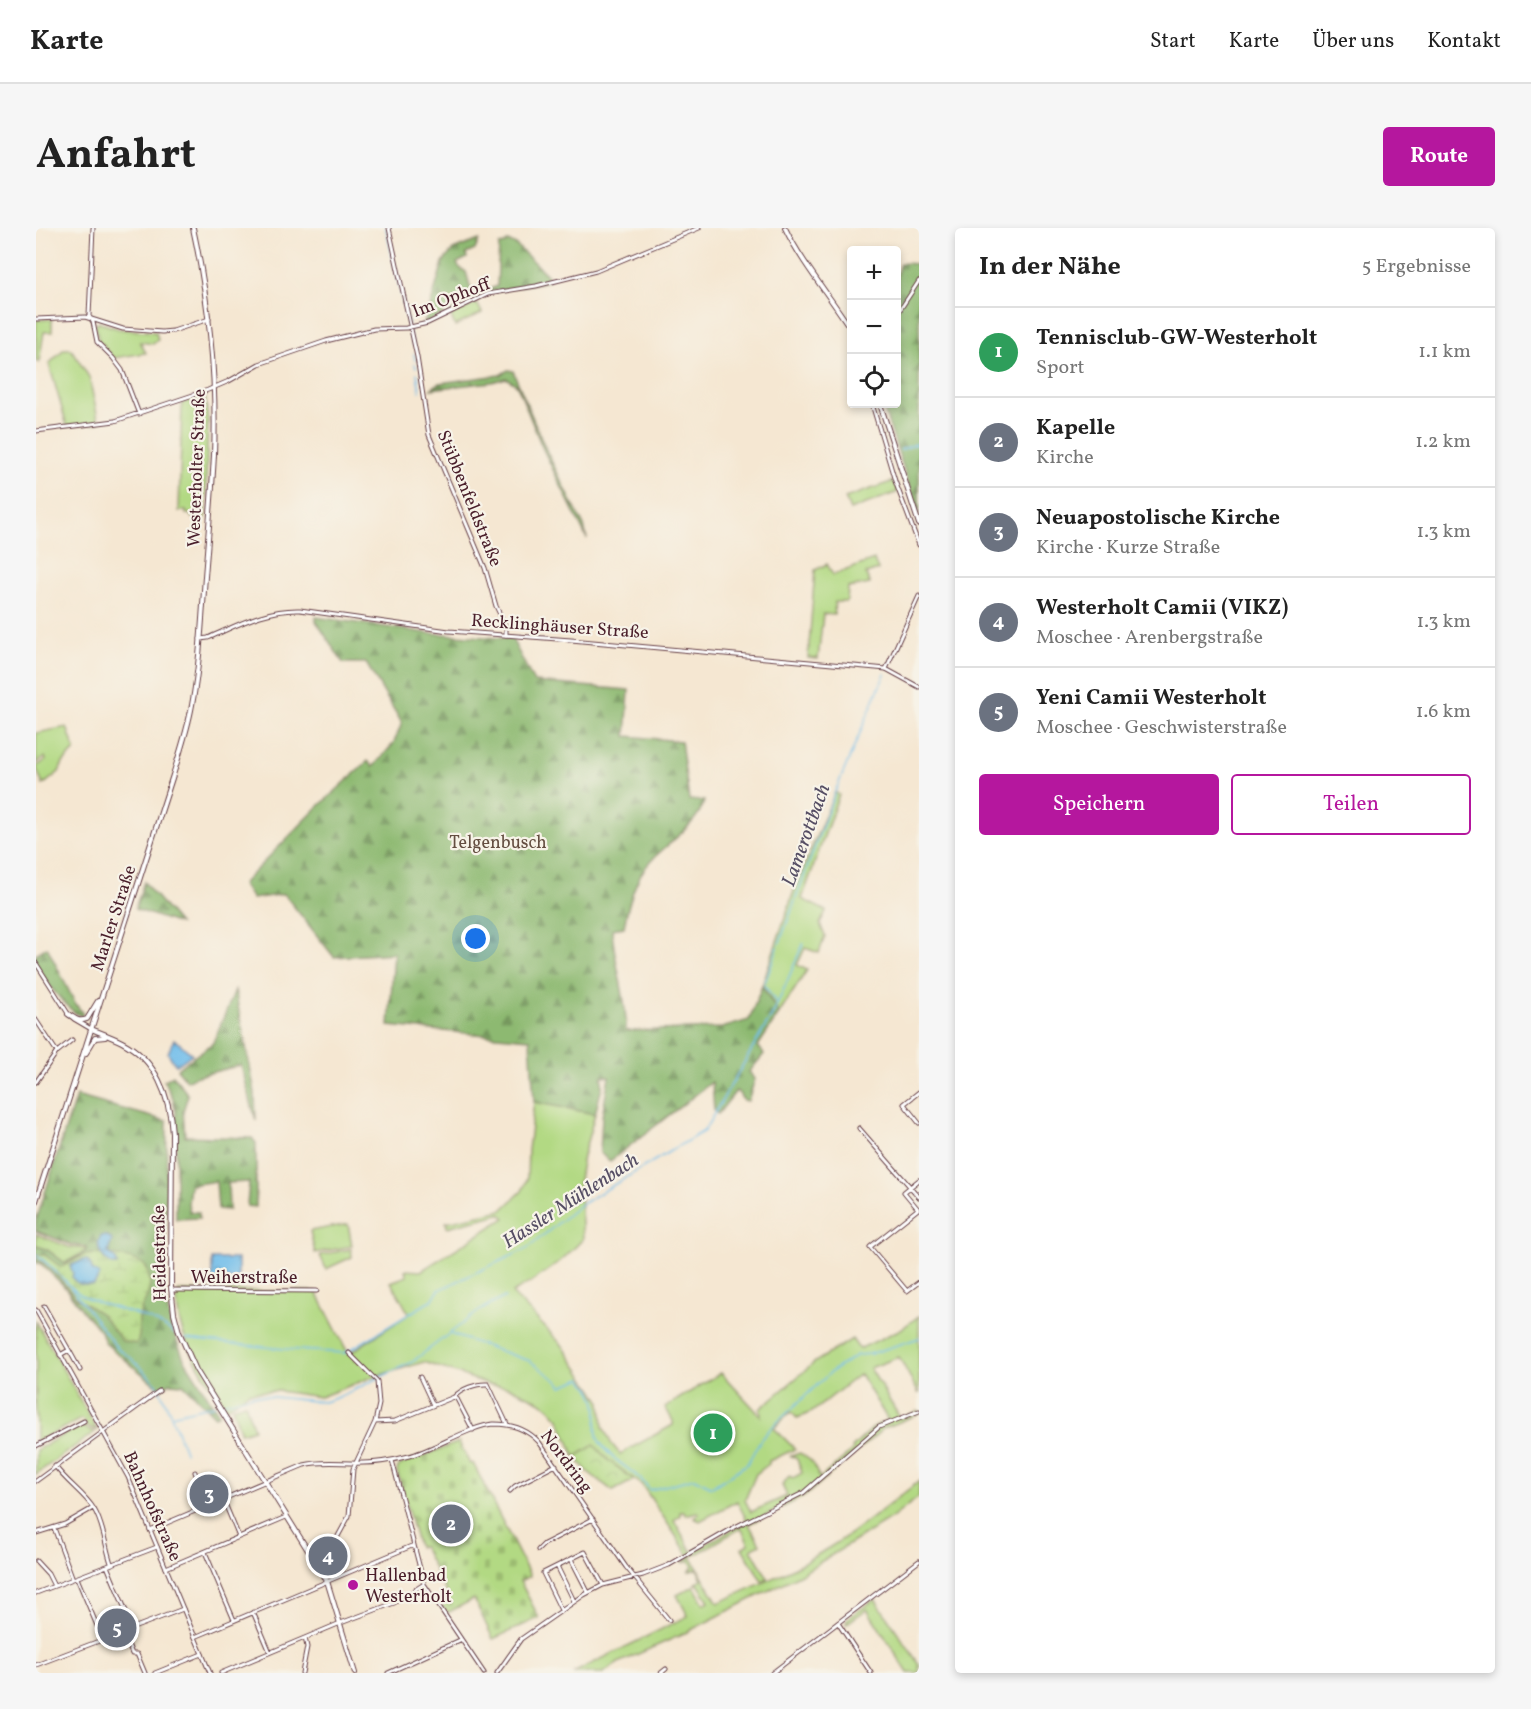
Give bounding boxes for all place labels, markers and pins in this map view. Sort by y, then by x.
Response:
pin: 1 [694,1410,732,1456]
pin: 3 [190,1472,228,1516]
pin: 2 [432,1502,470,1546]
pin: 4 [308,1534,348,1578]
place label: Hallenbad Westerholt [365,1564,452,1610]
marker: Hallenbad Westerholt [346,1578,360,1592]
pin: 5 [98,1606,136,1650]

